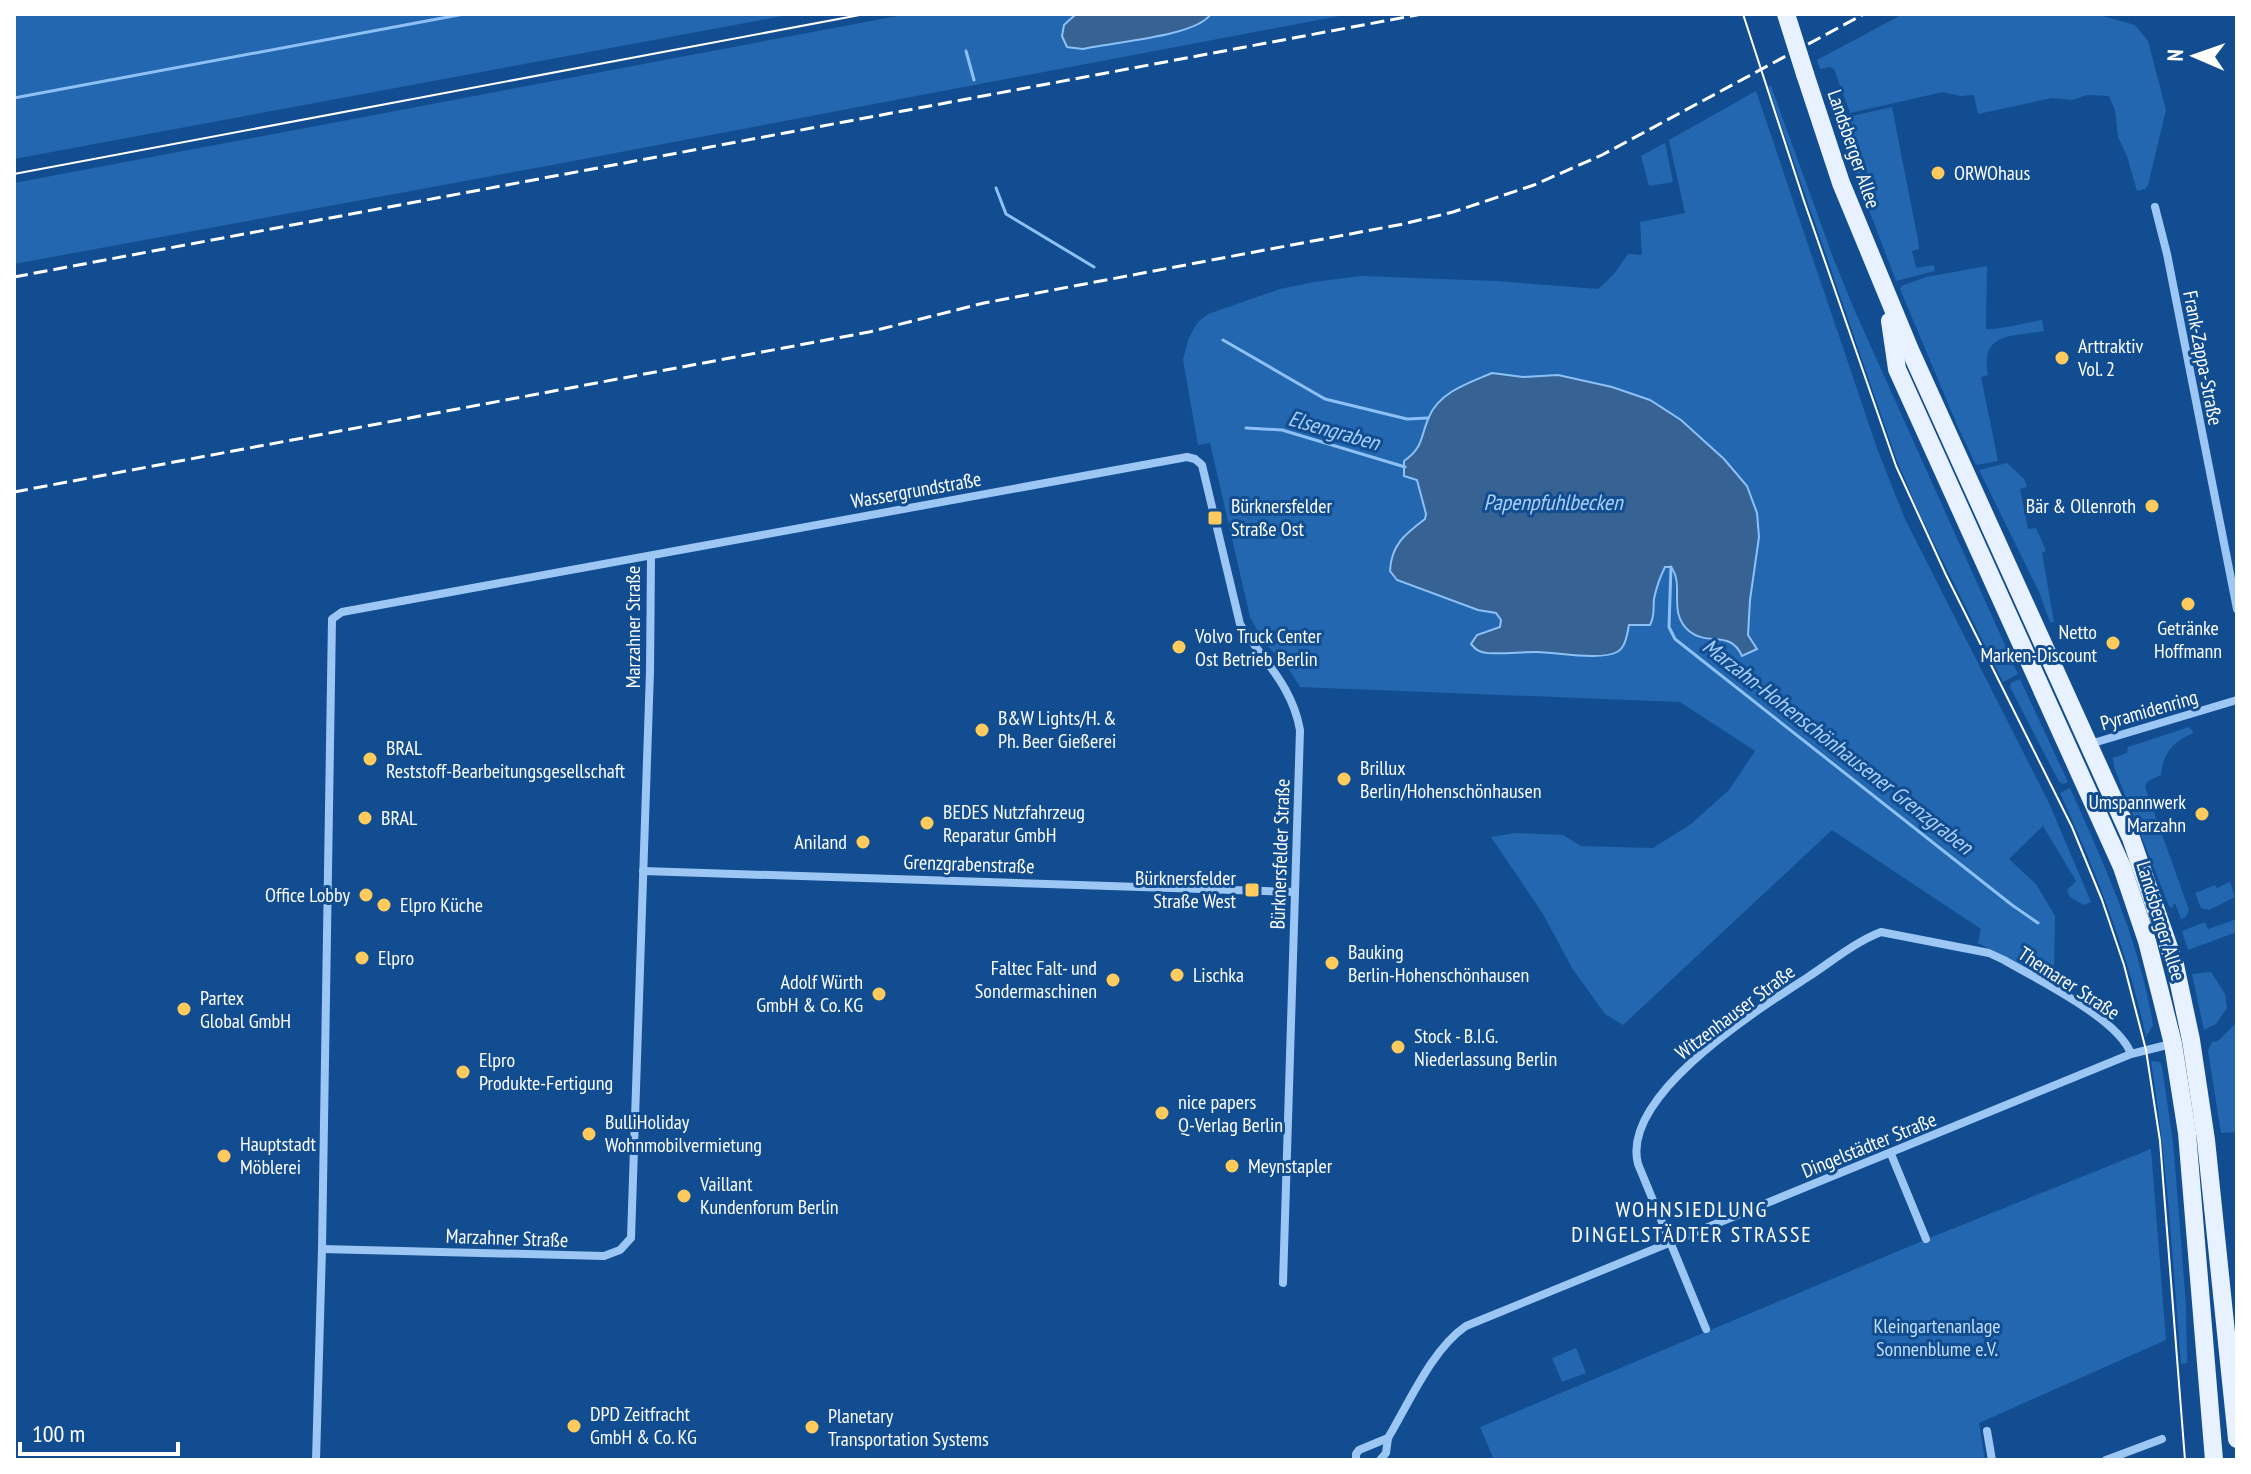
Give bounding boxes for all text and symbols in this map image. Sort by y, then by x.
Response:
north arrow [2155,16,2235,96]
text: N [2161,49,2189,62]
street label: Landsberger Allee [1822,86,1886,212]
place label: ORWOhaus [1954,160,2031,186]
marker: ORWOhaus [1929,164,1947,182]
street label: Frank-Zappa-Straße [2177,288,2229,428]
place label: Arttraktiv Vol. 2 [2077,333,2144,382]
marker: Arttraktiv Vol. 2 [2053,349,2071,367]
water label: Elsengraben [1285,404,1384,457]
street label: Wassergrundstraße [849,466,983,514]
water label: Papenpfuhlbecken [1483,488,1624,516]
place label: Bürknersfelder Straße Ost [1231,493,1332,542]
place label: Bär & Ollenroth [2026,493,2136,519]
marker: Bär & Ollenroth [2143,497,2161,515]
marker: Bürknersfelder Straße Ost [1206,509,1224,527]
street label: Marzahner Straße [620,566,646,688]
marker: Getränke Hoffmann [2179,595,2197,613]
place label: Getränke Hoffmann [2154,615,2222,664]
place label: Netto Marken-Discount [1980,619,2097,668]
place label: Volvo Truck Center Ost Betrieb Berlin [1194,623,1322,672]
water label: Marzahn-Hohenschönhausener Grenzgraben [1697,632,1980,861]
marker: Netto Marken-Discount [2104,634,2122,652]
marker: Volvo Truck Center Ost Betrieb Berlin [1170,638,1188,656]
street label: Pyramidenring [2097,684,2201,736]
place label: B&W Lights/H. & Ph. Beer Gießerei [998,705,1116,754]
marker: B&W Lights/H. & Ph. Beer Gießerei [973,721,991,739]
place label: BRAL Reststoff-Bearbeitungsgesellschaft [386,735,626,784]
marker: BRAL Reststoff-Bearbeitungsgesellschaft [361,750,379,768]
place label: Brillux Berlin/Hohenschönhausen [1360,755,1541,804]
marker: Brillux Berlin/Hohenschönhausen [1335,770,1353,788]
street label: Bürknersfelder Straße [1264,778,1296,930]
place label: Umspannwerk Marzahn [2088,789,2186,838]
place label: BEDES Nutzfahrzeug Reparatur GmbH [943,799,1085,848]
place label: BRAL [381,805,418,831]
marker: Umspannwerk Marzahn [2193,805,2211,823]
marker: BRAL [356,809,374,827]
marker: BEDES Nutzfahrzeug Reparatur GmbH [918,814,936,832]
place label: Aniland [794,829,847,855]
marker: Aniland [854,833,872,851]
street label: Grenzgrabenstraße [903,849,1035,879]
street label: Landsberger Allee [2130,858,2192,984]
place label: Bürknersfelder Straße West [1135,865,1237,914]
marker: Bürknersfelder Straße West [1243,881,1261,899]
place label: Office Lobby [265,882,350,908]
marker: Office Lobby [357,886,375,904]
place label: Elpro Küche [400,892,483,918]
marker: Elpro Küche [375,896,393,914]
place label: Bauking Berlin-Hohenschönhausen [1348,939,1529,988]
street label: Themarer Straße [2013,940,2125,1026]
place label: Elpro [378,945,414,971]
marker: Elpro [353,949,371,967]
marker: Bauking Berlin-Hohenschönhausen [1323,954,1341,972]
place label: Faltec Falt- und Sondermaschinen [975,955,1097,1004]
street label: Witzenhauser Straße [1670,959,1800,1065]
place label: Lischka [1193,962,1244,988]
marker: Lischka [1168,966,1186,984]
place label: Adolf Würth GmbH & Co. KG [756,969,863,1018]
marker: Faltec Falt- und Sondermaschinen [1104,971,1122,989]
place label: Partex Global GmbH [200,985,291,1034]
marker: Adolf Würth GmbH & Co. KG [870,985,888,1003]
marker: Partex Global GmbH [175,1000,193,1018]
place label: Stock - B.I.G. Niederlassung Berlin [1414,1023,1557,1072]
marker: Stock - B.I.G. Niederlassung Berlin [1389,1038,1407,1056]
place label: Elpro Produkte-Fertigung [479,1047,613,1096]
marker: Elpro Produkte-Fertigung [454,1063,472,1081]
place label: nice papers Q-Verlag Berlin [1178,1089,1283,1138]
marker: nice papers Q-Verlag Berlin [1153,1104,1171,1122]
street label: Dingelstädter Straße [1798,1106,1940,1184]
place label: BulliHoliday Wohnmobilvermietung [605,1109,762,1158]
marker: BulliHoliday Wohnmobilvermietung [580,1125,598,1143]
place label: Hauptstadt Möblerei [240,1131,317,1180]
marker: Hauptstadt Möblerei [215,1147,233,1165]
place label: Meynstapler [1248,1153,1333,1179]
marker: Meynstapler [1223,1157,1241,1175]
place label: Vaillant Kundenforum Berlin [699,1171,839,1220]
marker: Vaillant Kundenforum Berlin [675,1187,693,1205]
district label: WOHNSIEDLUNG DINGELSTÄDTER STRASSE [1571,1195,1813,1248]
street label: Marzahner Straße [445,1223,569,1253]
park label: Kleingartenanlage Sonnenblume e.V. [1873,1313,2001,1362]
place label: DPD Zeitfracht GmbH & Co. KG [590,1401,697,1450]
place label: Planetary Transportation Systems [828,1403,989,1452]
scale bar [20,1406,178,1456]
marker: DPD Zeitfracht GmbH & Co. KG [565,1417,583,1435]
text: 100 m [32,1418,85,1449]
marker: Planetary Transportation Systems [803,1418,821,1436]

